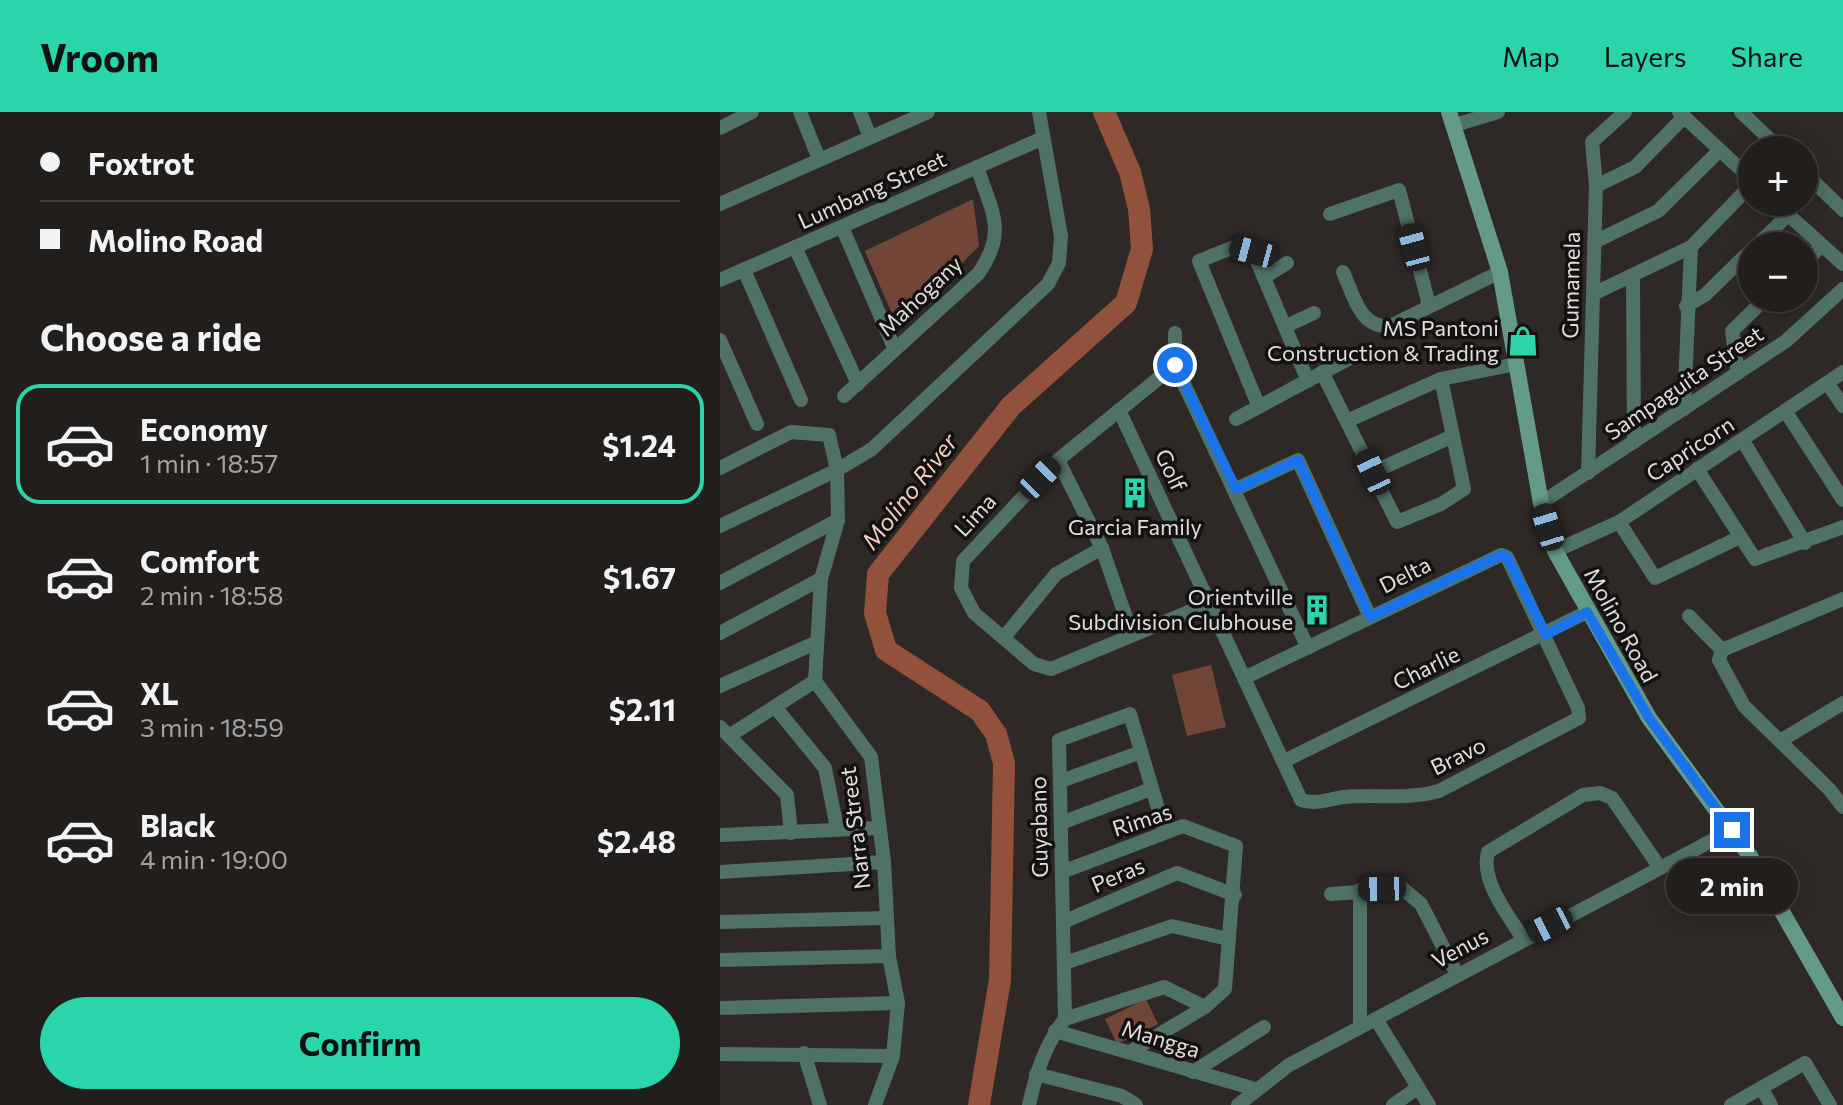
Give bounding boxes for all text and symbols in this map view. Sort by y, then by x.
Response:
text: Vroom [40,33,159,80]
text: Map [1502,39,1560,73]
text: Layers [1604,39,1686,73]
text: Share [1730,39,1803,73]
map controls [1738,136,1818,312]
button: + [1738,136,1818,216]
text: Foxtrot [88,144,194,181]
street label: Lumbang Street [793,145,950,234]
text: Molino Road [88,221,263,258]
car [1396,221,1432,273]
street label: Gumamela [1556,231,1585,339]
button: − [1738,232,1818,312]
car [1227,234,1279,270]
street label: Mahogany [872,250,967,341]
text: Choose a ride [40,314,261,358]
place label: MS Pantoni Construction & Trading [1267,314,1499,366]
street label: Sampaguita Street [1600,320,1768,445]
shop icon: MS Pantoni Construction & Trading [1506,324,1540,358]
route start [1157,347,1193,383]
icon: car [44,408,116,480]
text: Economy [140,410,268,447]
street label: Capricorn [1641,410,1739,487]
text: $1.24 [602,426,676,463]
water label: Molino River [855,426,964,555]
street label: Golf [1150,444,1193,496]
car [1352,445,1394,499]
text: 1 min · 18:57 [140,447,278,478]
car [1015,452,1065,504]
building icon: Garcia Family [1118,476,1152,510]
street label: Lima [948,488,1001,542]
car [1530,501,1566,553]
place label: Garcia Family [1068,513,1202,540]
icon: car [44,540,116,612]
text: Comfort [140,542,259,579]
street label: Delta [1375,550,1435,599]
text: $1.67 [603,558,676,595]
street label: Molino Road [1579,563,1664,687]
text: 2 min · 18:58 [140,579,284,610]
place label: Orientville Subdivision Clubhouse [1068,583,1293,635]
building icon: Orientville Subdivision Clubhouse [1300,593,1334,627]
street label: Charlie [1388,640,1464,695]
icon: car [44,672,116,744]
text: XL [140,674,179,711]
text: $2.11 [609,690,676,727]
text: 3 min · 18:59 [140,711,284,742]
street label: Bravo [1426,731,1490,780]
street label: Narra Street [834,765,875,891]
street label: Guyabano [1024,776,1053,878]
street label: Rimas [1109,797,1175,842]
icon: car [44,804,116,876]
text: Black [140,806,216,843]
route end [1714,812,1750,848]
text: $2.48 [597,822,676,859]
text: 4 min · 19:00 [140,843,288,874]
street label: Peras [1087,851,1148,898]
callout: 2 min [1666,858,1798,914]
text: 2 min [1700,870,1764,901]
car [1358,877,1406,901]
car [1523,903,1577,947]
street label: Venus [1427,922,1493,974]
button: Confirm [40,997,680,1089]
street label: Mangga [1119,1014,1203,1063]

